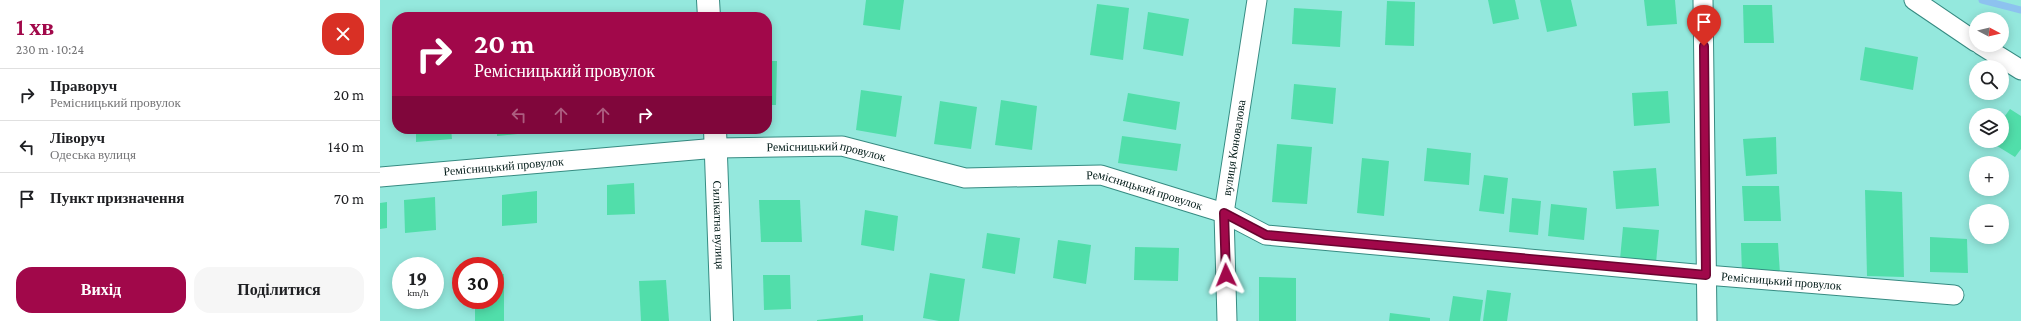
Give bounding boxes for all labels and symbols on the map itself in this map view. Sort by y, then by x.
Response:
pin [1687,5,1721,46]
north arrow [1969,12,2009,52]
street label: вулиця Коновалова [1220,98,1249,197]
street label: Ремісницький провулок [766,139,888,164]
street label: Ремісницький провулок [443,154,564,179]
street label: Ремісницький провулок [1086,167,1205,213]
street label: Силікатна вулиця [710,180,727,270]
position arrow [1205,254,1247,296]
speed limit sign: 30 [452,257,504,309]
street label: Ремісницький провулок [1721,269,1842,293]

